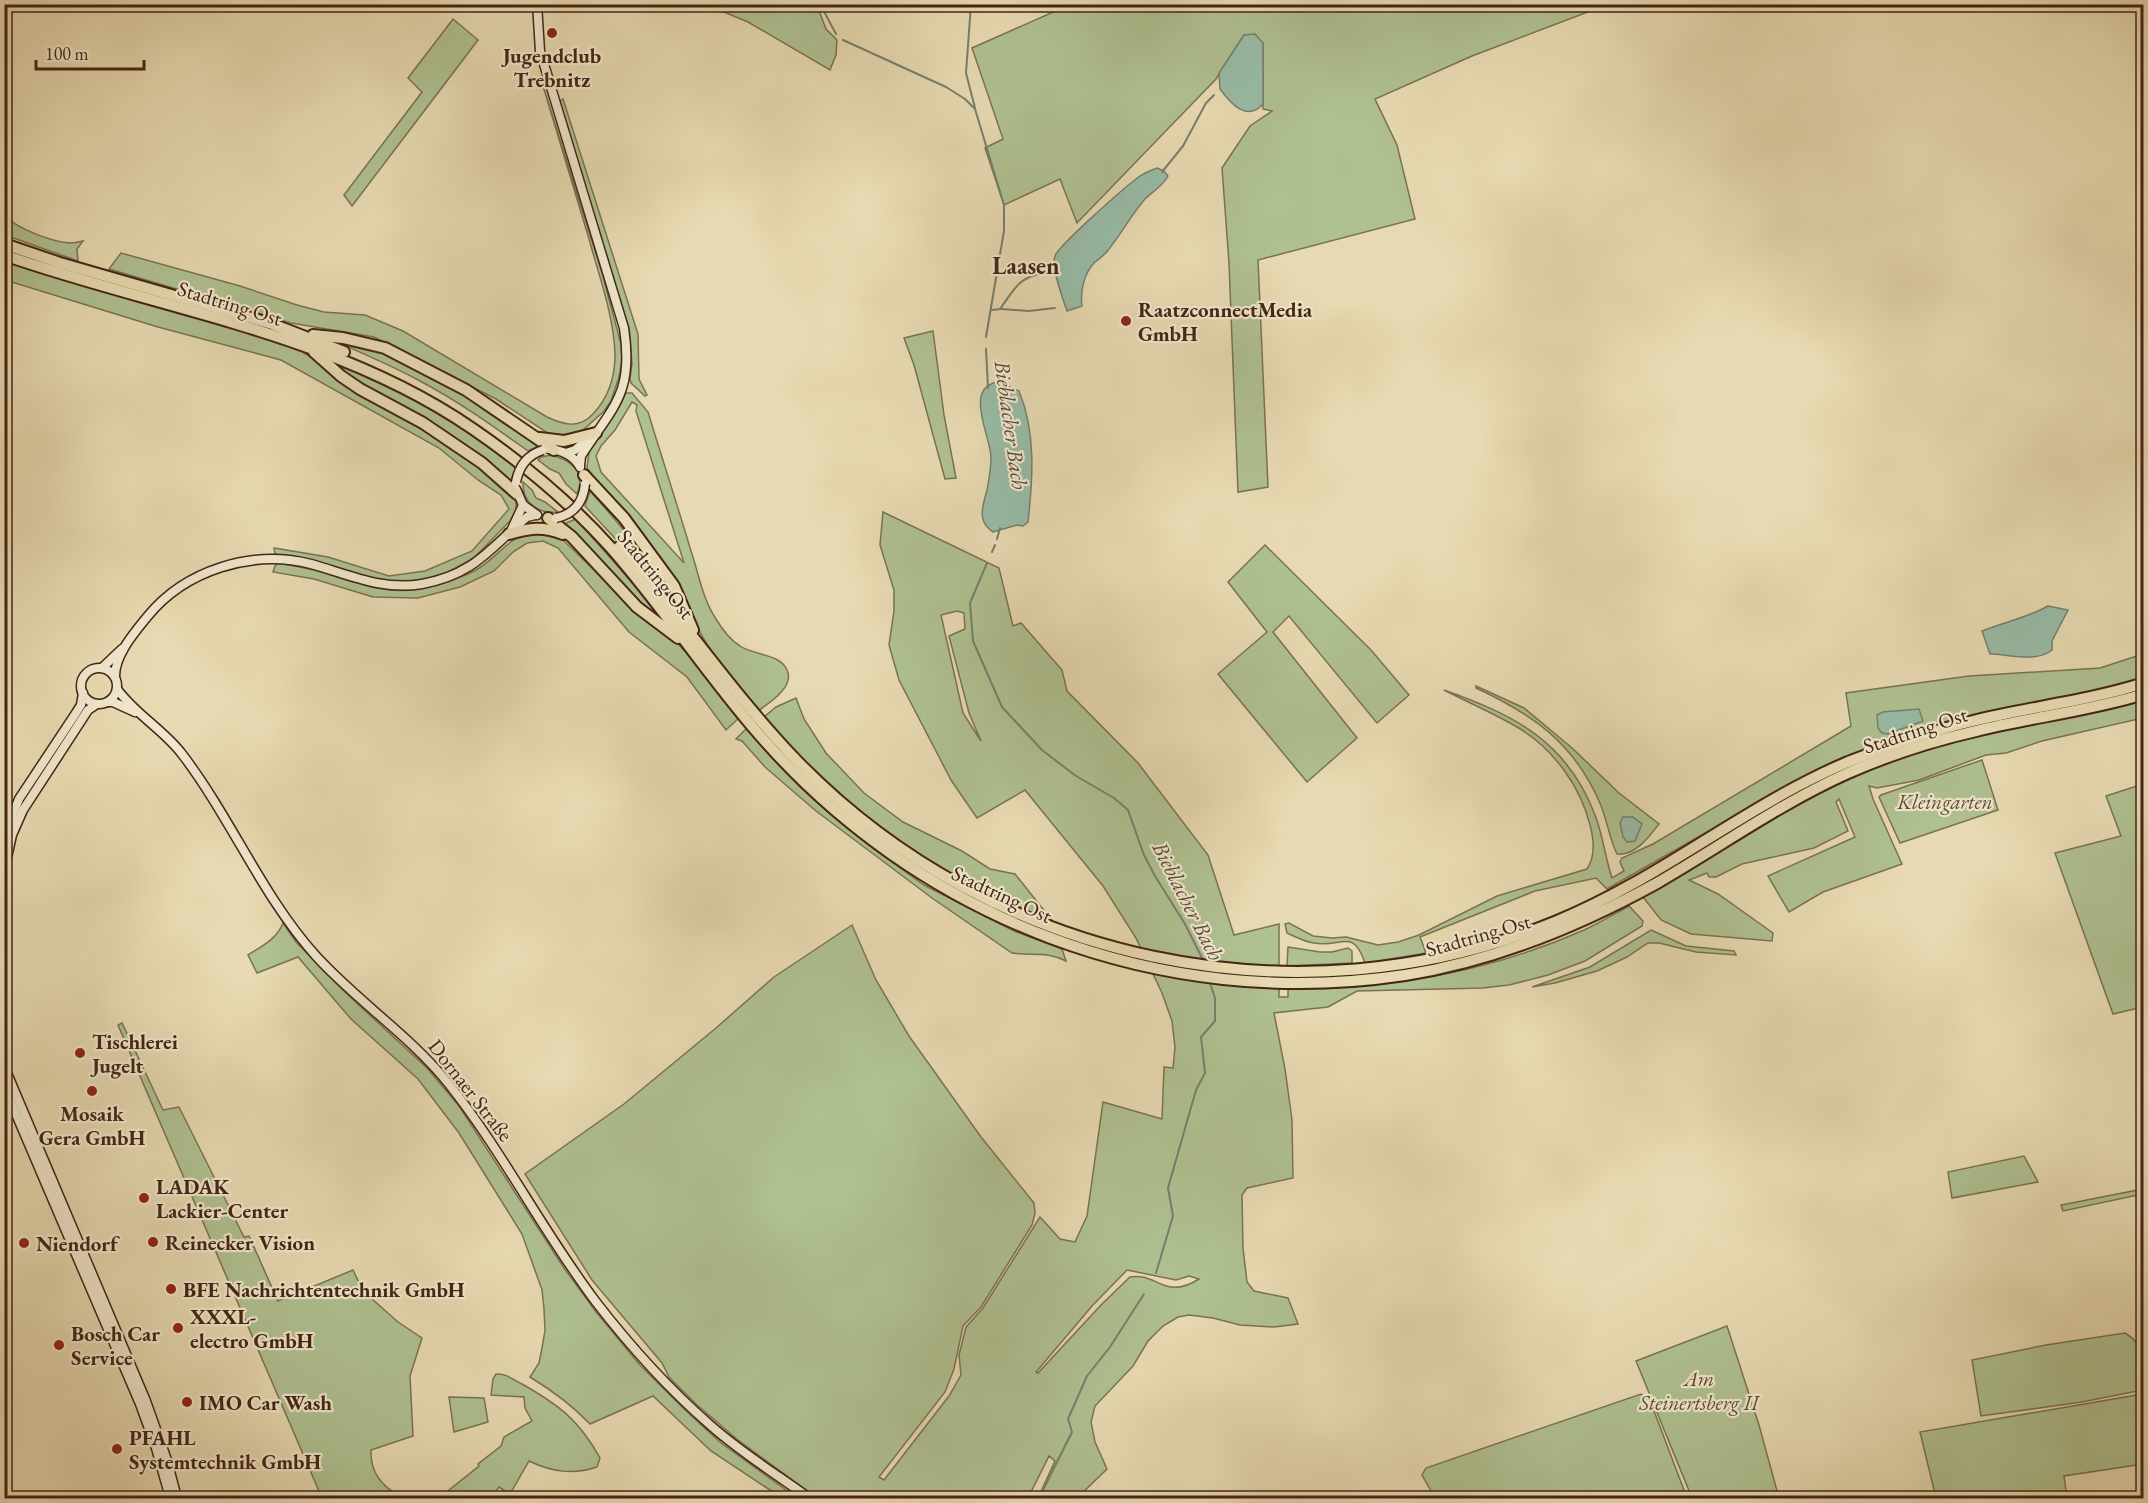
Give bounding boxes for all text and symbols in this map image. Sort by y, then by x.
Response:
marker: Jugendclub Trebnitz [545,26,559,40]
scale bar [36,33,144,71]
text: 100 m [45,42,89,65]
place label: Jugendclub Trebnitz [501,42,601,93]
district label: Laasen [992,250,1060,281]
street label: Stadtring Ost [174,274,286,332]
place label: RaatzconnectMedia GmbH [1138,296,1313,347]
marker: RaatzconnectMedia GmbH [1119,314,1133,328]
water label: Bieblacher Bach [987,358,1034,492]
street label: Stadtring Ost [612,524,701,625]
street label: Stadtring Ost [1859,700,1971,760]
park label: Kleingarten [1896,788,1993,815]
water label: Bieblacher Bach [1145,836,1231,966]
street label: Stadtring Ost [947,859,1057,929]
street label: Stadtring Ost [1422,907,1534,963]
place label: Tischlerei Jugelt [90,1028,178,1079]
street label: Dornaer Straße [423,1033,519,1147]
marker: Tischlerei Jugelt [73,1046,87,1060]
marker: Mosaik Gera GmbH [85,1084,99,1098]
place label: Mosaik Gera GmbH [39,1100,145,1151]
place label: LADAK Lackier-Center [156,1173,289,1224]
marker: LADAK Lackier-Center [137,1191,151,1205]
place label: Reinecker Vision [165,1229,315,1256]
place label: Niendorf [36,1230,120,1257]
marker: Reinecker Vision [146,1235,160,1249]
marker: Niendorf [17,1236,31,1250]
place label: BFE Nachrichtentechnik GmbH [183,1276,465,1303]
marker: BFE Nachrichtentechnik GmbH [164,1282,178,1296]
place label: XXXL- electro GmbH [189,1303,314,1354]
place label: Bosch Car Service [71,1320,160,1371]
marker: XXXL- electro GmbH [171,1321,185,1335]
marker: Bosch Car Service [52,1338,66,1352]
park label: Am Steinertsberg II [1638,1365,1761,1416]
place label: IMO Car Wash [199,1389,332,1416]
marker: IMO Car Wash [180,1395,194,1409]
place label: PFAHL Systemtechnik GmbH [129,1424,321,1475]
marker: PFAHL Systemtechnik GmbH [110,1442,124,1456]

